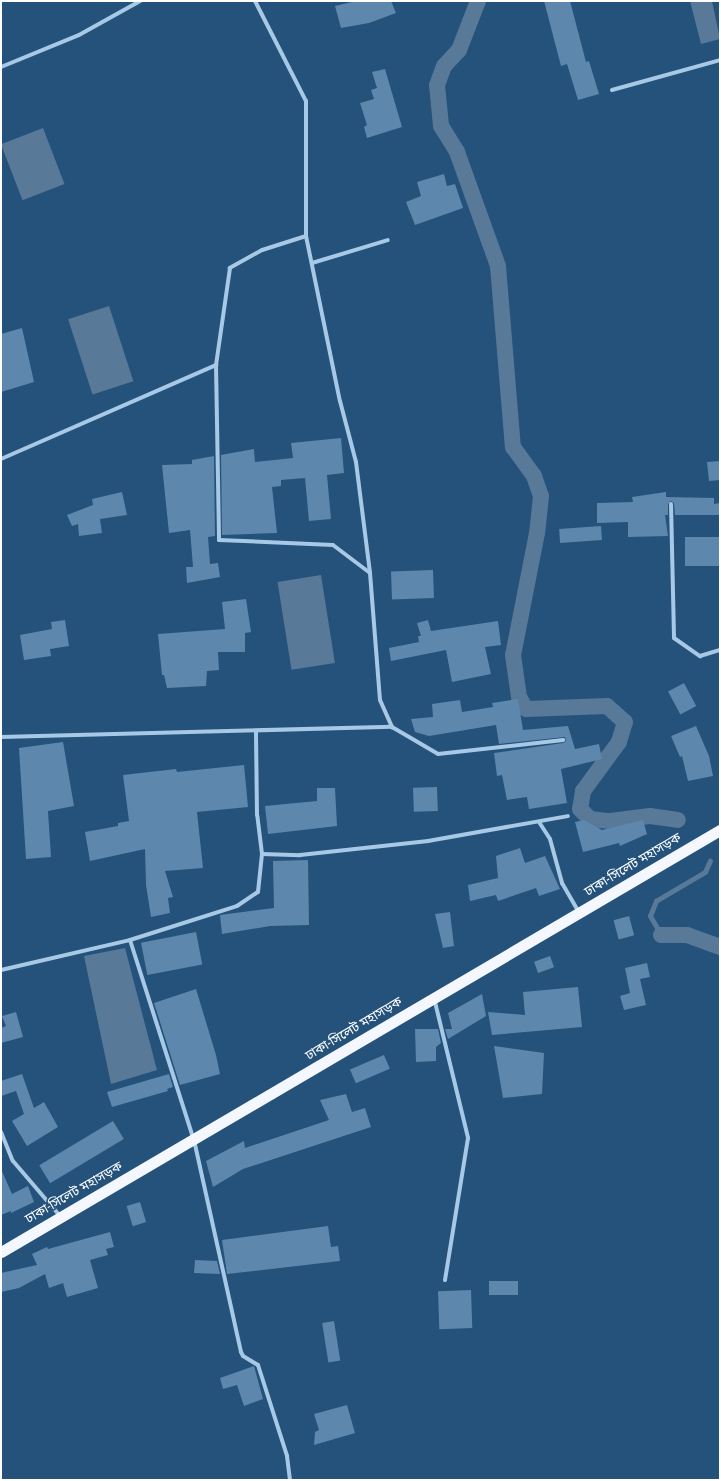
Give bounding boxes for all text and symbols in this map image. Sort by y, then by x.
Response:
street label: ঢাকা-সিলেট মহাসড়ক [582,830,684,900]
street label: ঢাকা-সিলেট মহাসড়ক [303,994,405,1064]
street label: ঢাকা-সিলেট মহাসড়ক [23,1159,125,1227]

